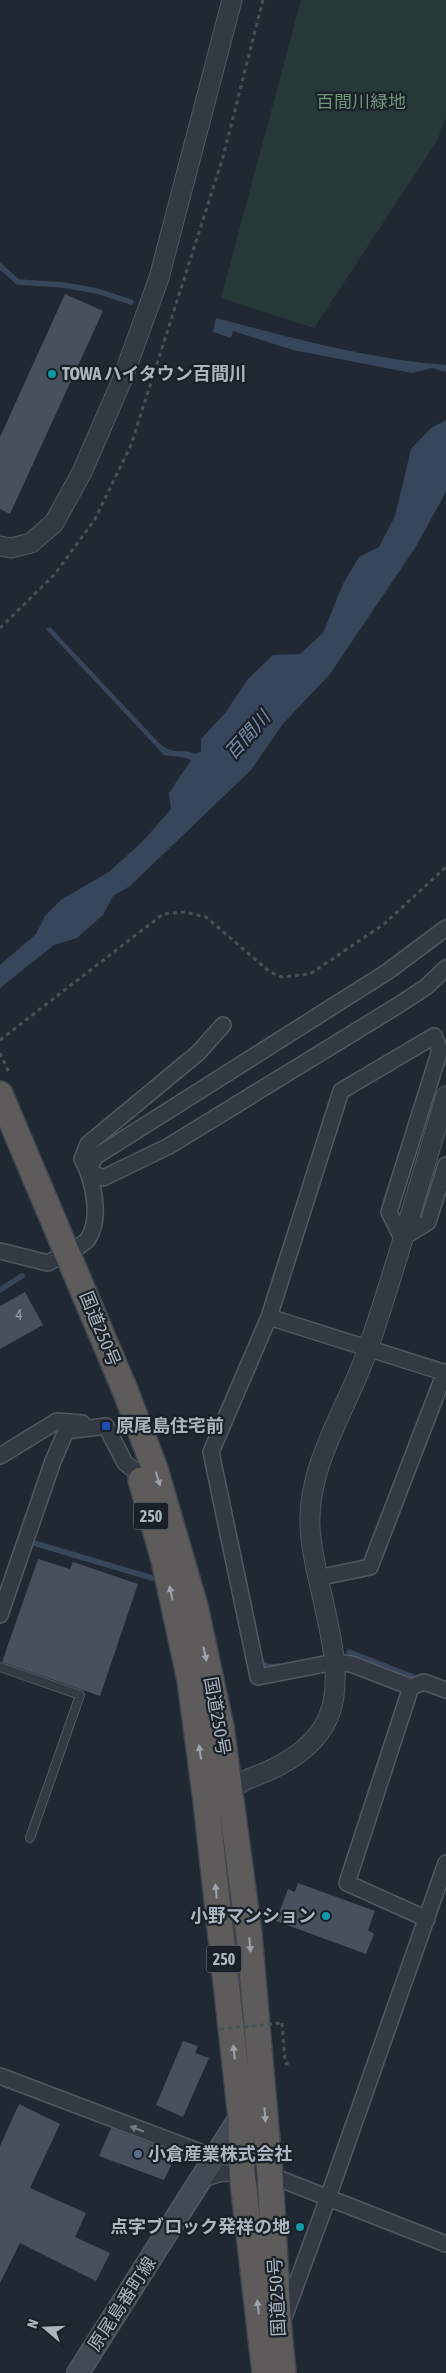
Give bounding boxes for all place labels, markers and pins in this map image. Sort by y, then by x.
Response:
place label: TOWA ハイタウン百間川 [62,363,247,384]
marker: TOWA ハイタウン百間川 [46,368,58,380]
place label: 原尾島住宅前 [116,1415,224,1436]
marker: 原尾島住宅前 [100,1420,112,1432]
place label: 小野マンション [190,1905,316,1926]
marker: 小野マンション [320,1910,332,1922]
place label: 小倉産業株式会社 [148,2143,292,2164]
marker: 小倉産業株式会社 [132,2148,144,2160]
place label: 点字ブロック発祥の地 [110,2216,290,2237]
marker: 点字ブロック発祥の地 [294,2221,306,2233]

